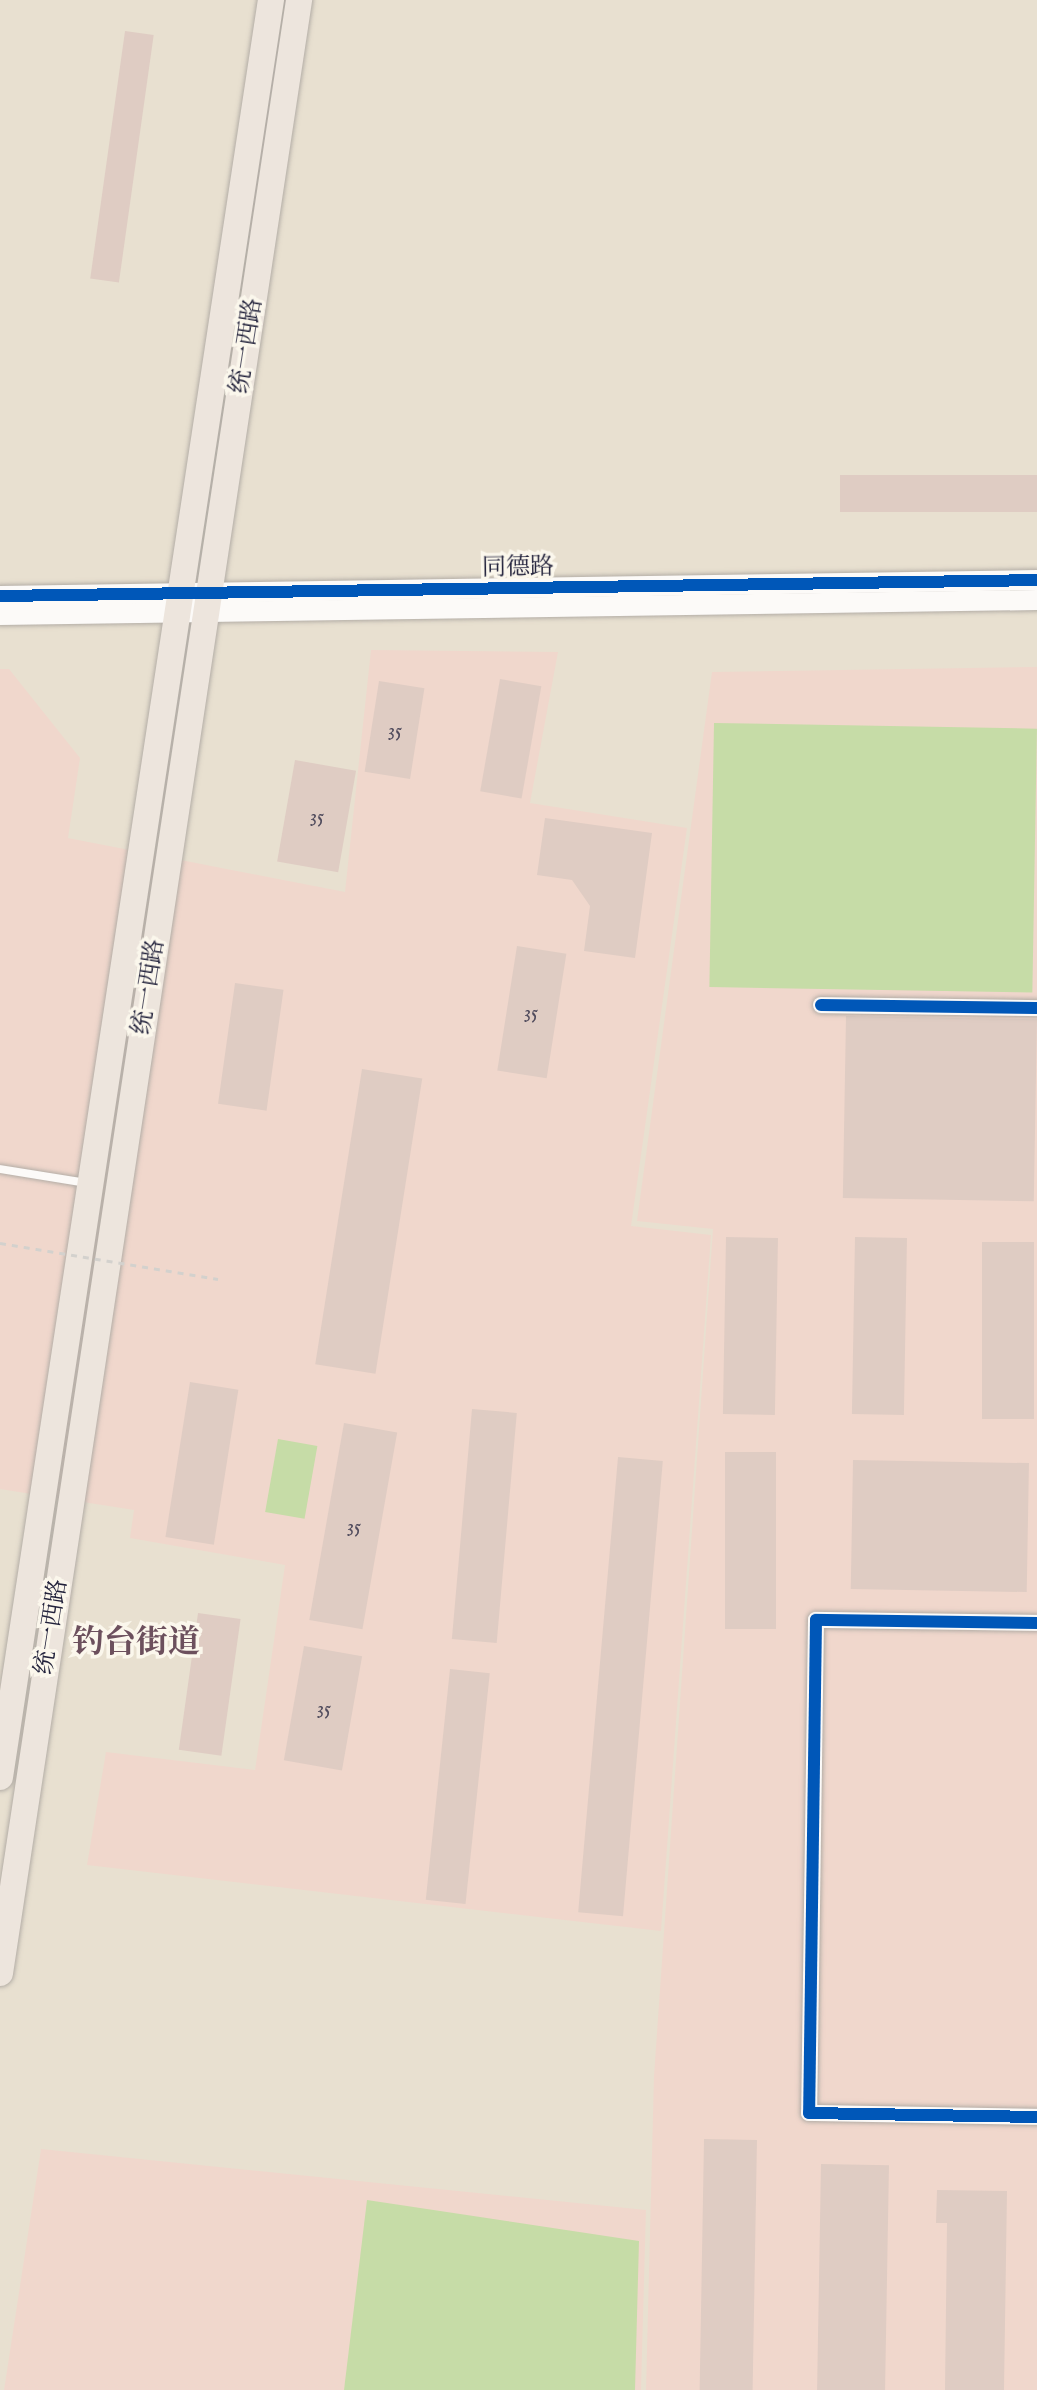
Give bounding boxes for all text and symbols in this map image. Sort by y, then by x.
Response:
street label: 统一西路 [225,296,269,396]
street label: 同德路 [482,553,554,583]
house number: 35 [388,718,402,742]
house number: 35 [310,804,324,828]
street label: 统一西路 [127,937,171,1037]
house number: 35 [524,1000,538,1024]
house number: 35 [347,1514,361,1538]
street label: 统一西路 [30,1577,74,1677]
district label: 钓台街道 [72,1625,200,1663]
house number: 35 [317,1696,331,1720]

